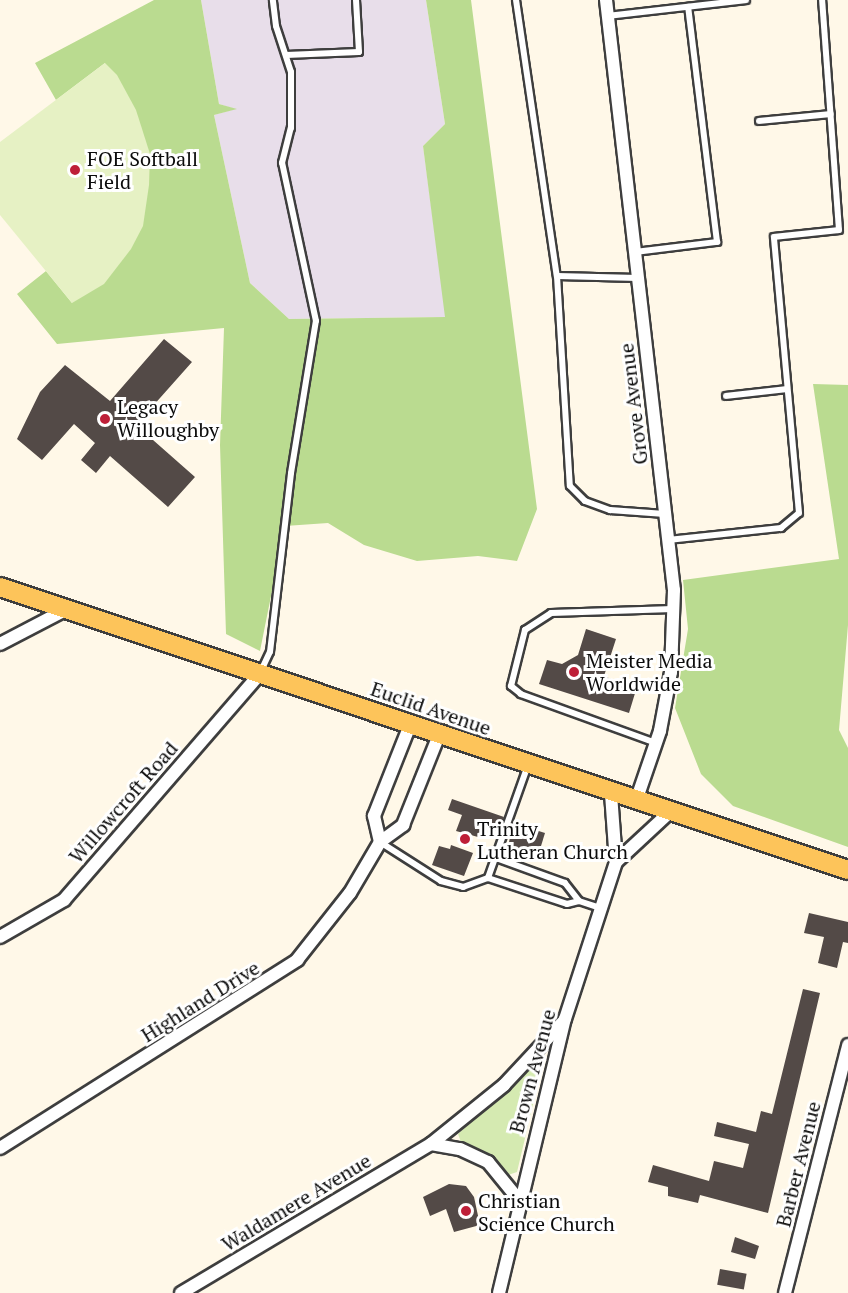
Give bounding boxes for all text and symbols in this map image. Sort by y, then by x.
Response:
place label: FOE Softball Field [87,146,198,193]
marker: FOE Softball Field [68,163,82,177]
street label: Grove Avenue [614,342,652,466]
place label: Legacy Willoughby [117,395,219,442]
marker: Legacy Willoughby [98,412,112,426]
place label: Meister Media Worldwide [586,648,713,695]
marker: Meister Media Worldwide [567,665,581,679]
street label: Euclid Avenue [368,676,494,740]
street label: Willowcroft Road [64,736,182,868]
place label: Trinity Lutheran Church [477,816,628,863]
marker: Trinity Lutheran Church [458,832,472,846]
street label: Highland Drive [137,955,263,1047]
street label: Brown Avenue [504,1006,560,1136]
street label: Barber Avenue [771,1098,825,1230]
street label: Waldamere Avenue [217,1148,375,1256]
place label: Christian Science Church [478,1188,615,1235]
marker: Christian Science Church [459,1204,473,1218]

